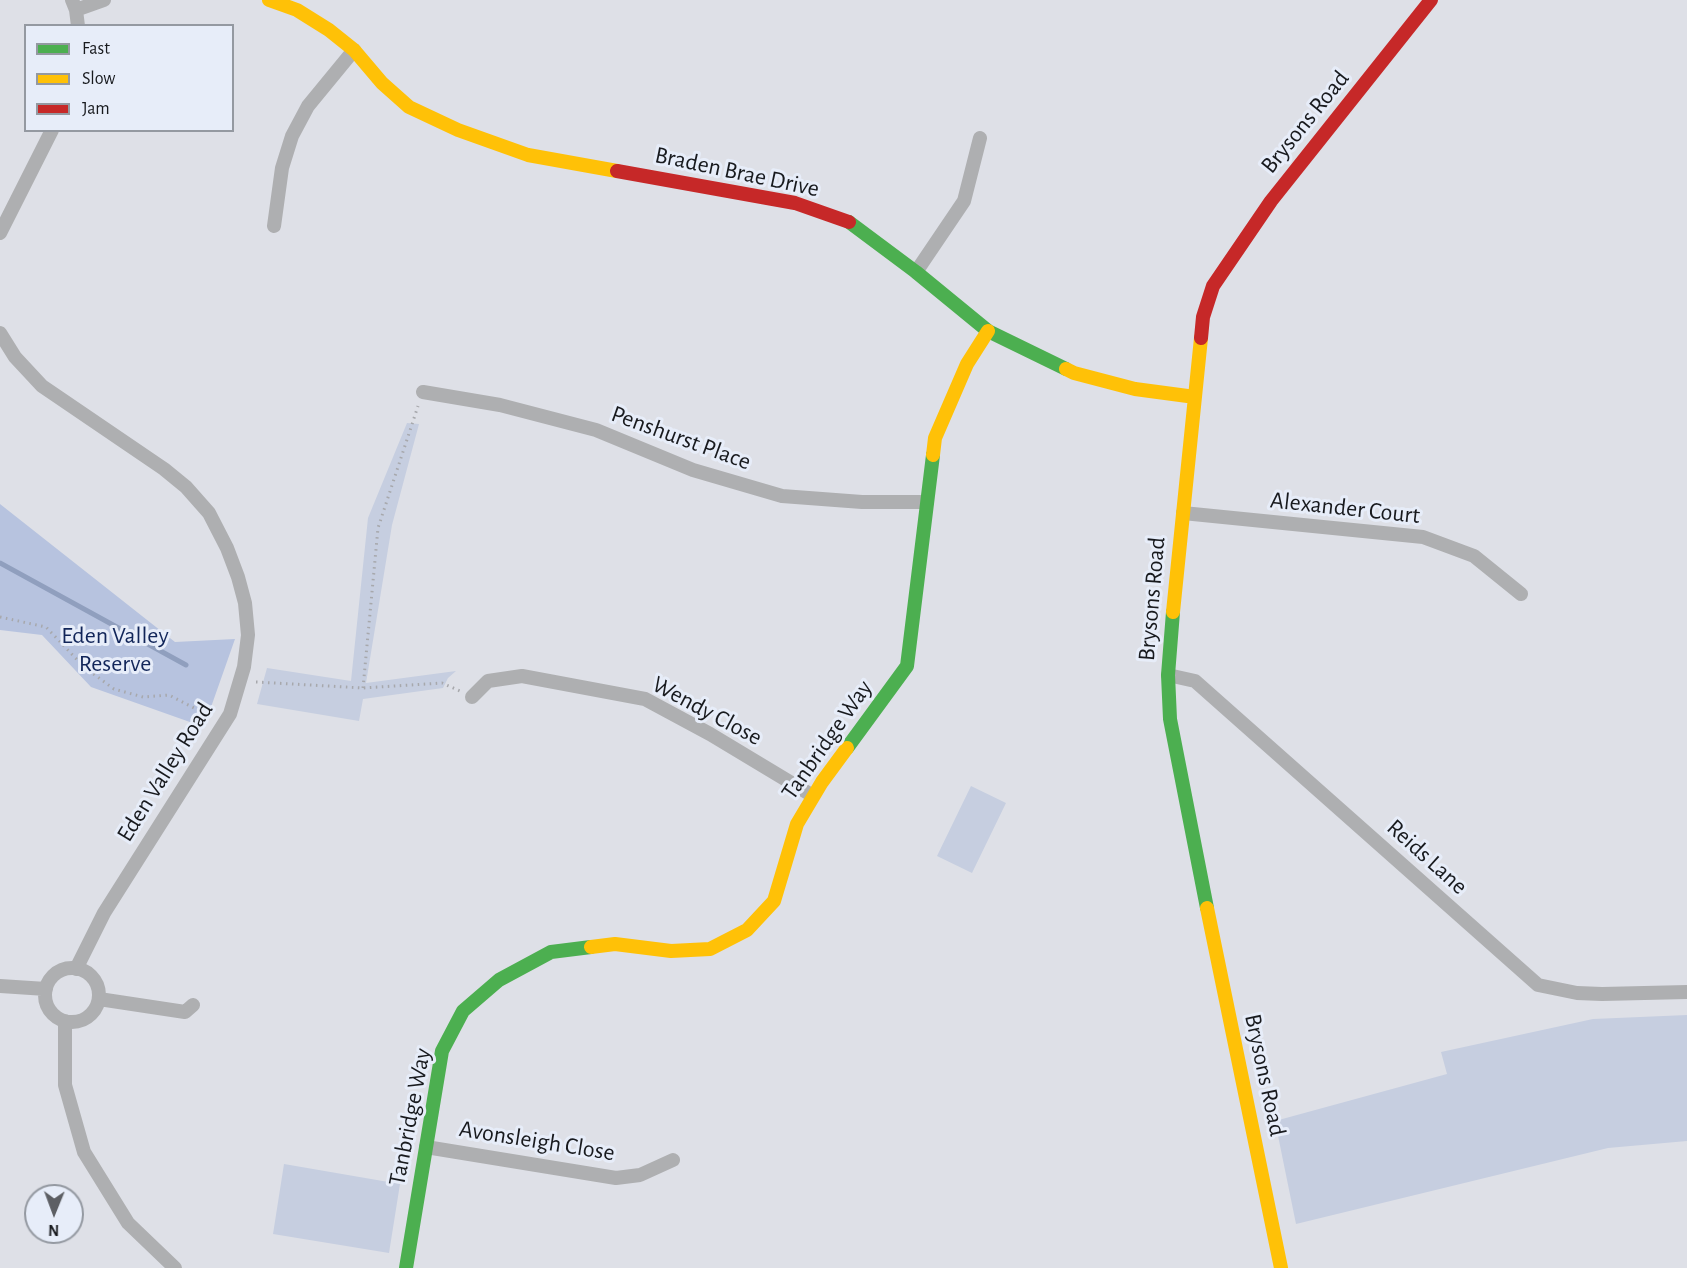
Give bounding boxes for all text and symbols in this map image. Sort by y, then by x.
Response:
legend [24,24,234,132]
text: Fast [82,40,110,58]
street label: Brysons Road [1255,65,1355,179]
text: Slow [82,70,115,88]
text: Jam [82,100,110,118]
street label: Braden Brae Drive [652,141,822,203]
street label: Penshurst Place [607,399,755,477]
street label: Alexander Court [1269,486,1421,530]
street label: Brysons Road [1132,536,1172,662]
park label: Eden Valley Reserve [61,622,169,678]
street label: Wendy Close [647,670,767,752]
street label: Tanbridge Way [775,675,879,805]
street label: Eden Valley Road [111,697,219,847]
street label: Reids Lane [1381,813,1473,901]
street label: Brysons Road [1238,1011,1292,1139]
street label: Tanbridge Way [383,1046,437,1188]
street label: Avonsleigh Close [457,1114,617,1168]
north arrow [24,1184,84,1244]
text: N [48,1222,59,1238]

